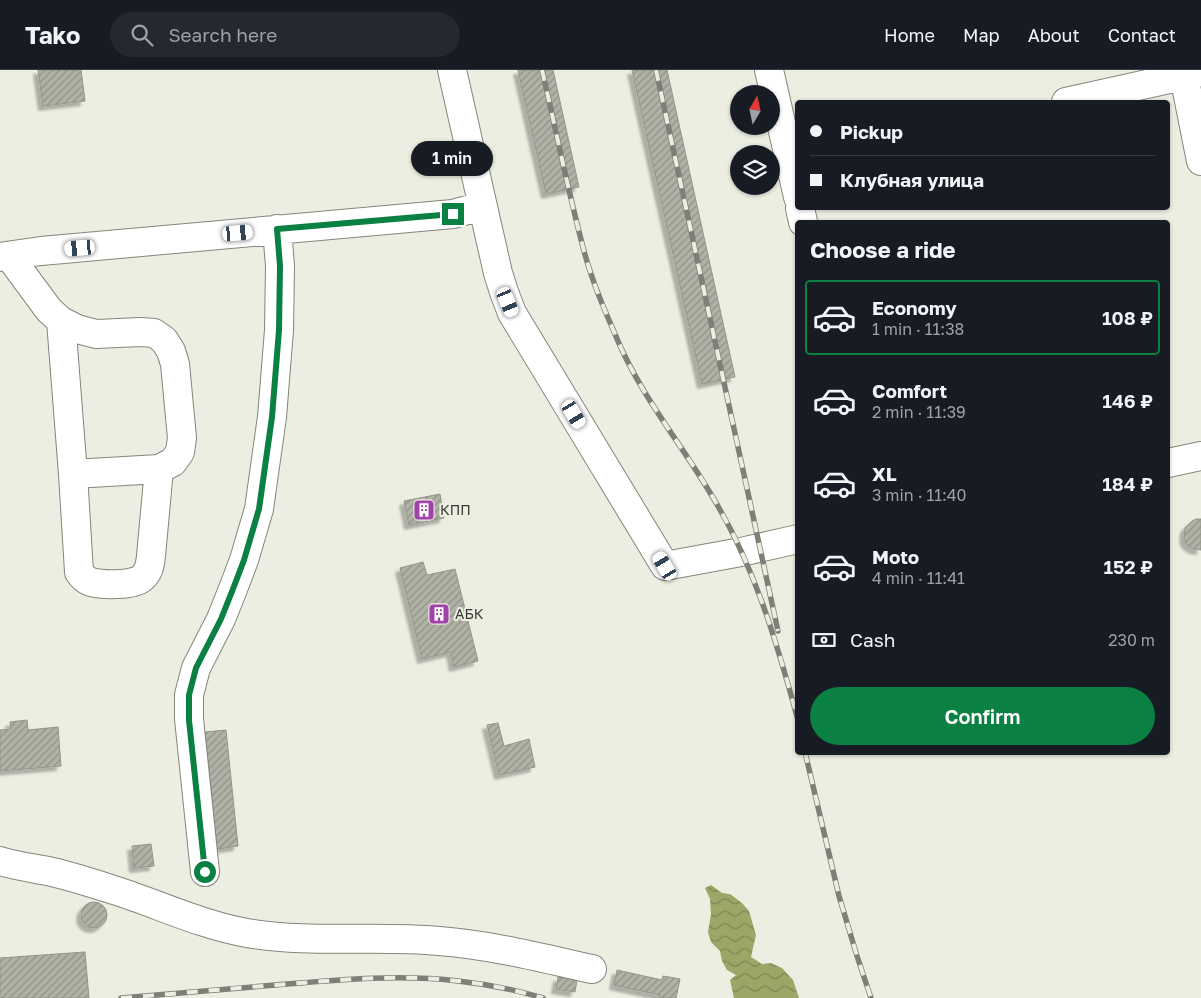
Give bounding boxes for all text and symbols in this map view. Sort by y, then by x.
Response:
search box [110,12,460,57]
text: Tako [25,20,80,49]
icon: search [128,21,156,49]
text: Search here [168,23,277,46]
text: Home [884,24,935,46]
text: Map [963,24,1000,46]
text: About [1028,24,1080,46]
text: Contact [1108,24,1176,46]
north arrow [730,85,780,135]
map controls [730,85,780,195]
text: Pickup [840,120,903,143]
callout: 1 min [412,142,494,176]
button: layers [730,145,780,195]
text: 1 min [432,148,472,168]
text: Клубная улица [840,168,984,191]
route end [442,203,464,225]
car [222,224,253,242]
text: Choose a ride [810,236,956,263]
car [64,239,95,257]
car [495,285,520,319]
icon: car [812,295,857,340]
text: Economy [872,296,957,319]
text: 108 ₽ [1102,306,1153,329]
text: 1 min · 11:38 [872,319,964,339]
icon: car [812,378,857,423]
text: Comfort [872,379,947,402]
text: 146 ₽ [1102,389,1153,412]
car [559,397,588,431]
text: 2 min · 11:39 [872,402,966,422]
icon: car [812,461,857,506]
text: XL [872,462,897,485]
text: 184 ₽ [1102,472,1153,495]
text: 3 min · 11:40 [872,485,966,505]
building icon: КПП [412,498,436,522]
place label: КПП [440,501,471,518]
icon: car [812,544,857,589]
text: Moto [872,545,919,568]
car [650,549,679,583]
text: 152 ₽ [1103,555,1153,578]
text: 4 min · 11:41 [872,568,965,588]
building icon: АБК [427,602,451,626]
place label: АБК [455,605,484,622]
icon: cash [810,626,838,654]
text: Cash [850,628,895,651]
text: 230 m [1108,630,1155,650]
button: Confirm [810,687,1155,745]
route start [194,861,216,883]

